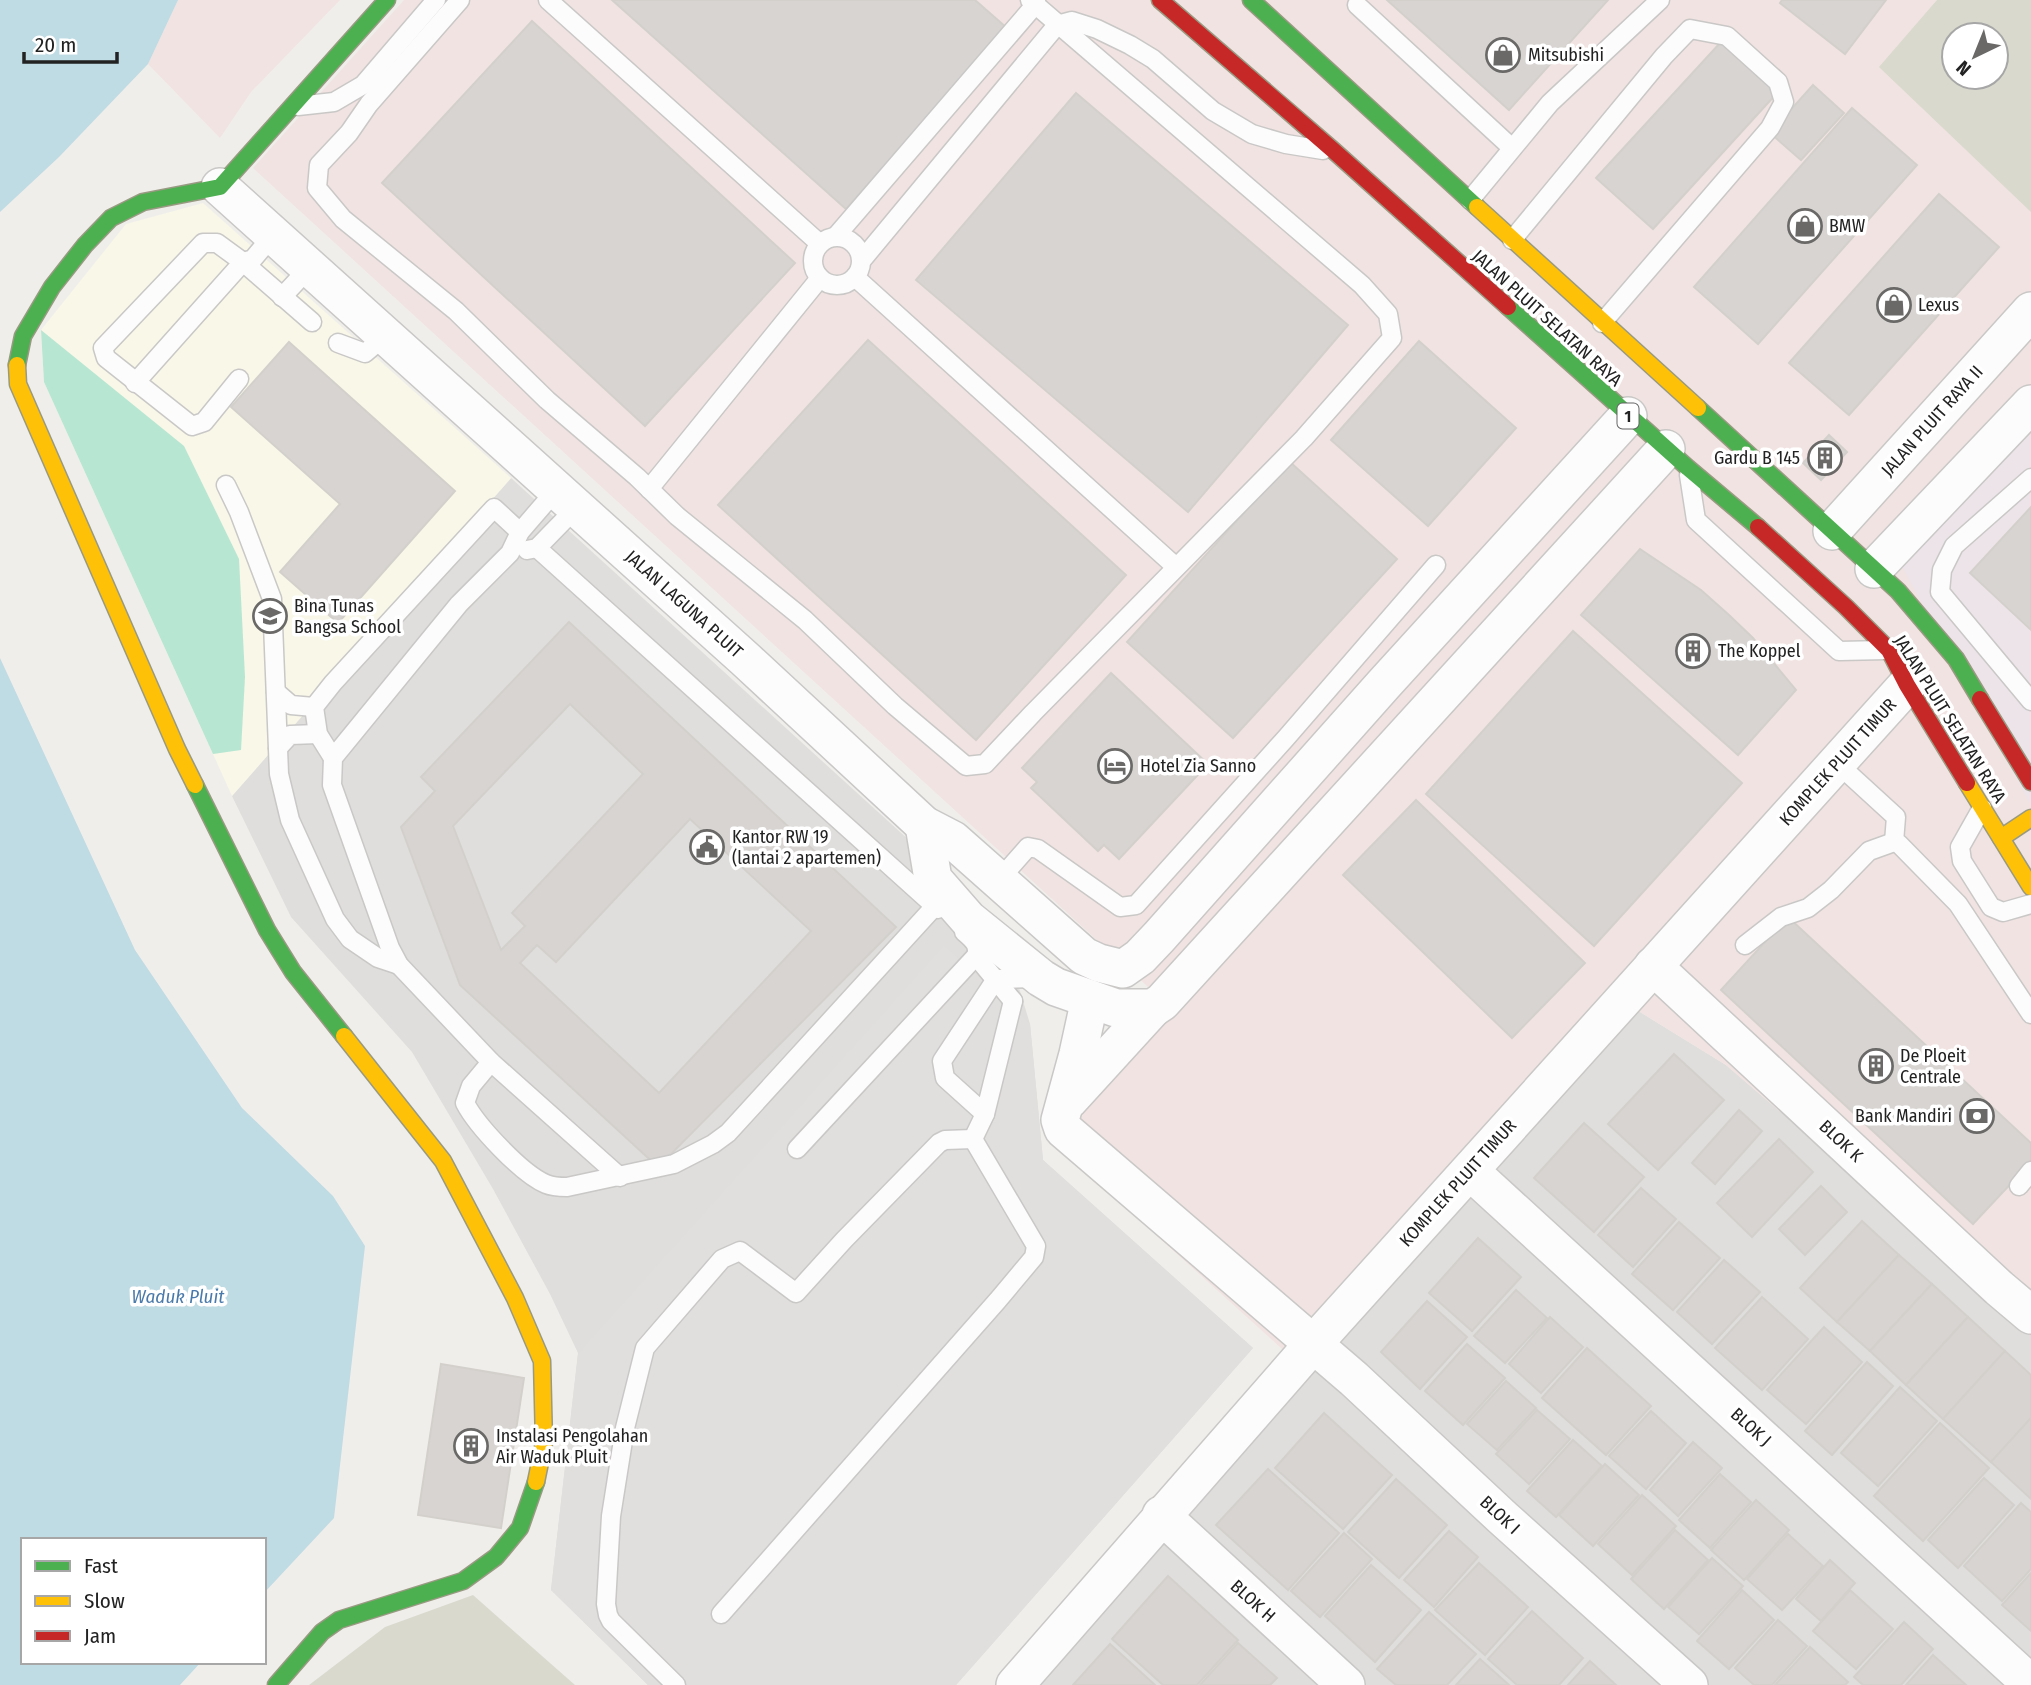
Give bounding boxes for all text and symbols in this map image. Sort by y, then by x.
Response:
scale bar [24,21,117,65]
north arrow [1940,21,2010,91]
text: 20 m [35,32,76,58]
shop icon: Mitsubishi [1484,36,1522,74]
place label: Mitsubishi [1528,44,1604,66]
text: N [1952,56,1976,80]
shop icon: BMW [1786,207,1824,245]
place label: BMW [1829,215,1866,237]
street label: JALAN PLUIT SELATAN RAYA [1468,245,1627,391]
shop icon: Lexus [1875,286,1913,324]
place label: Lexus [1918,294,1959,316]
street label: JALAN PLUIT RAYA II [1877,361,1987,481]
road number: 1 [1618,404,1638,428]
building icon: Gardu B 145 [1806,439,1844,477]
place label: Gardu B 145 [1714,447,1800,469]
street label: JALAN LAGUNA PLUIT [621,546,748,663]
place label: Bina Tunas Bangsa School [294,595,401,638]
school or university icon: Bina Tunas Bangsa School [251,597,289,635]
street label: JALAN PLUIT SELATAN RAYA [1889,631,2011,807]
building icon: The Koppel [1674,632,1712,670]
place label: The Koppel [1718,640,1801,662]
street label: KOMPLEK PLUIT TIMUR [1775,694,1901,830]
hotel icon: Hotel Zia Sanno [1096,747,1134,785]
place label: Hotel Zia Sanno [1140,755,1256,777]
place label: Kantor RW 19 (lantai 2 apartemen) [732,826,881,869]
public building icon: Kantor RW 19 (lantai 2 apartemen) [688,828,726,866]
place label: De Ploeit Centrale [1900,1045,1966,1088]
building icon: De Ploeit Centrale [1857,1047,1895,1085]
bank icon: Bank Mandiri [1958,1097,1996,1135]
place label: Bank Mandiri [1855,1105,1952,1127]
street label: KOMPLEK PLUIT TIMUR [1395,1115,1521,1251]
street label: BLOK K [1815,1115,1868,1167]
water label: Waduk Pluit [132,1285,225,1308]
street label: BLOK J [1726,1403,1776,1451]
place label: Instalasi Pengolahan Air Waduk Pluit [496,1425,648,1468]
building icon: Instalasi Pengolahan Air Waduk Pluit [452,1427,490,1465]
street label: BLOK I [1475,1491,1525,1539]
legend [21,1538,266,1664]
text: Fast [84,1553,118,1579]
street label: BLOK H [1226,1575,1280,1627]
text: Slow [84,1588,125,1614]
text: Jam [84,1623,116,1649]

